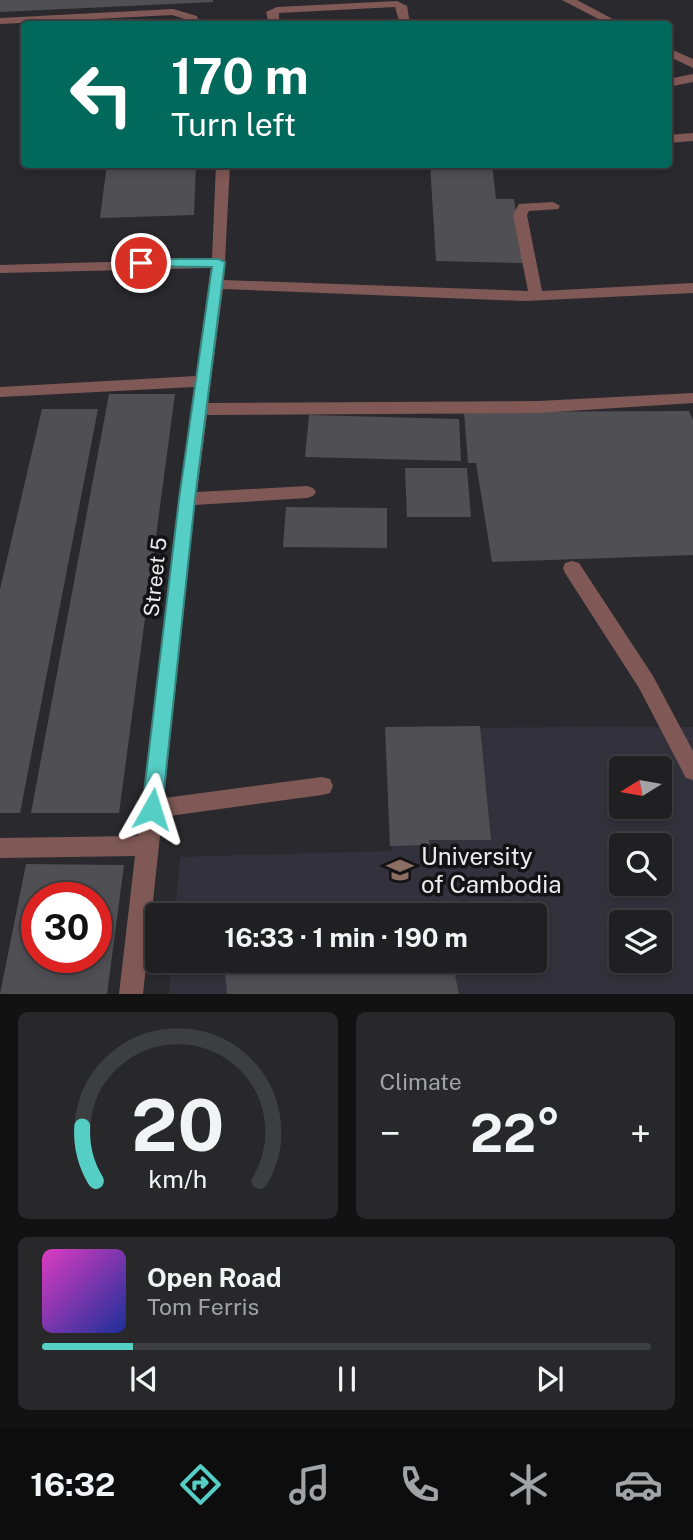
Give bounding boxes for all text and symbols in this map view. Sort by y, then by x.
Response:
text: 170 m [171,47,309,105]
icon: left [56,49,147,140]
text: Turn left [171,106,296,143]
pin [111,233,171,293]
icon: arrive [122,244,160,282]
street label: Street 5 [138,536,172,618]
north arrow [609,756,672,819]
map controls [609,756,672,973]
position arrow [115,772,189,846]
button: search [609,833,672,896]
place label: University of Cambodia [421,842,561,898]
school or university icon: University of Cambodia [385,855,415,885]
speed limit sign: 30 [21,882,112,973]
button: layers [609,910,672,973]
text: 16:33 · 1 min · 190 m [224,922,468,953]
text: Climate [380,1068,462,1095]
text: 20 [131,1083,224,1168]
text: 22° [470,1103,561,1164]
text: − [380,1111,401,1156]
text: + [630,1111,651,1156]
text: km/h [148,1164,207,1194]
text: Open Road [147,1262,282,1293]
text: Tom Ferris [147,1293,259,1320]
icon: previous [125,1360,163,1398]
icon: pause [328,1360,366,1398]
icon: next [531,1360,569,1398]
icon: directions [176,1460,225,1509]
icon: music [285,1460,334,1509]
icon: phone [395,1460,444,1509]
icon: climate [504,1460,553,1509]
icon: car [614,1460,663,1509]
text: 16:32 [30,1466,115,1503]

